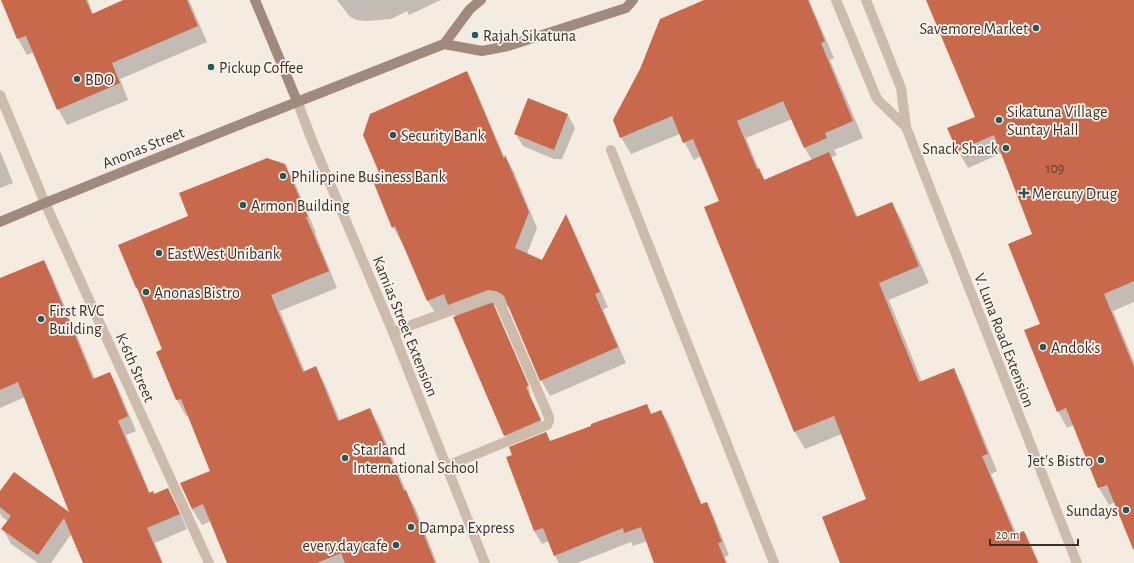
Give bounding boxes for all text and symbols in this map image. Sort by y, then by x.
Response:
place label: Savemore Market [920,21,1028,37]
marker: Savemore Market [1031,23,1041,33]
place label: Rajah Sikatuna [483,28,576,45]
marker: Rajah Sikatuna [470,30,480,40]
place label: Pickup Coffee [219,60,303,76]
marker: Pickup Coffee [206,62,216,72]
place label: BDO [85,72,114,88]
marker: BDO [72,74,82,84]
place label: Sikatuna Village Suntay Hall [1007,104,1108,139]
marker: Sikatuna Village Suntay Hall [994,115,1004,125]
street label: Anonas Street [100,124,187,172]
place label: Security Bank [401,128,485,145]
marker: Security Bank [388,130,398,140]
place label: Snack Shack [922,141,999,157]
marker: Snack Shack [1001,143,1011,153]
house number: 109 [1046,162,1064,176]
place label: Philippine Business Bank [291,169,447,185]
marker: Philippine Business Bank [278,171,288,181]
place label: Mercury Drug [1032,186,1117,203]
marker: Mercury Drug [1019,188,1029,198]
place label: Armon Building [251,198,350,214]
marker: Armon Building [238,200,248,210]
place label: EastWest Unibank [167,246,281,262]
marker: EastWest Unibank [154,248,164,258]
street label: Kamias Street Extension [370,254,441,399]
street label: V. Luna Road Extension [971,271,1037,410]
place label: Anonas Bistro [154,285,240,301]
marker: Anonas Bistro [141,287,151,297]
place label: First RVC Building [49,303,104,337]
marker: First RVC Building [36,314,46,324]
street label: K-6th Street [113,330,157,404]
place label: Andok's [1051,340,1100,356]
marker: Andok's [1038,342,1048,352]
place label: Starland International School [353,442,479,476]
marker: Starland International School [340,453,350,463]
place label: Jet's Bistro [1028,453,1093,469]
marker: Jet's Bistro [1096,455,1106,465]
place label: Sundays [1066,503,1118,520]
marker: Sundays [1121,505,1131,515]
place label: Dampa Express [419,520,515,536]
scale bar [990,521,1078,547]
marker: Dampa Express [406,522,416,532]
text: 20 m [996,529,1019,541]
place label: every.day cafe [303,538,388,555]
marker: every.day cafe [391,540,401,550]

